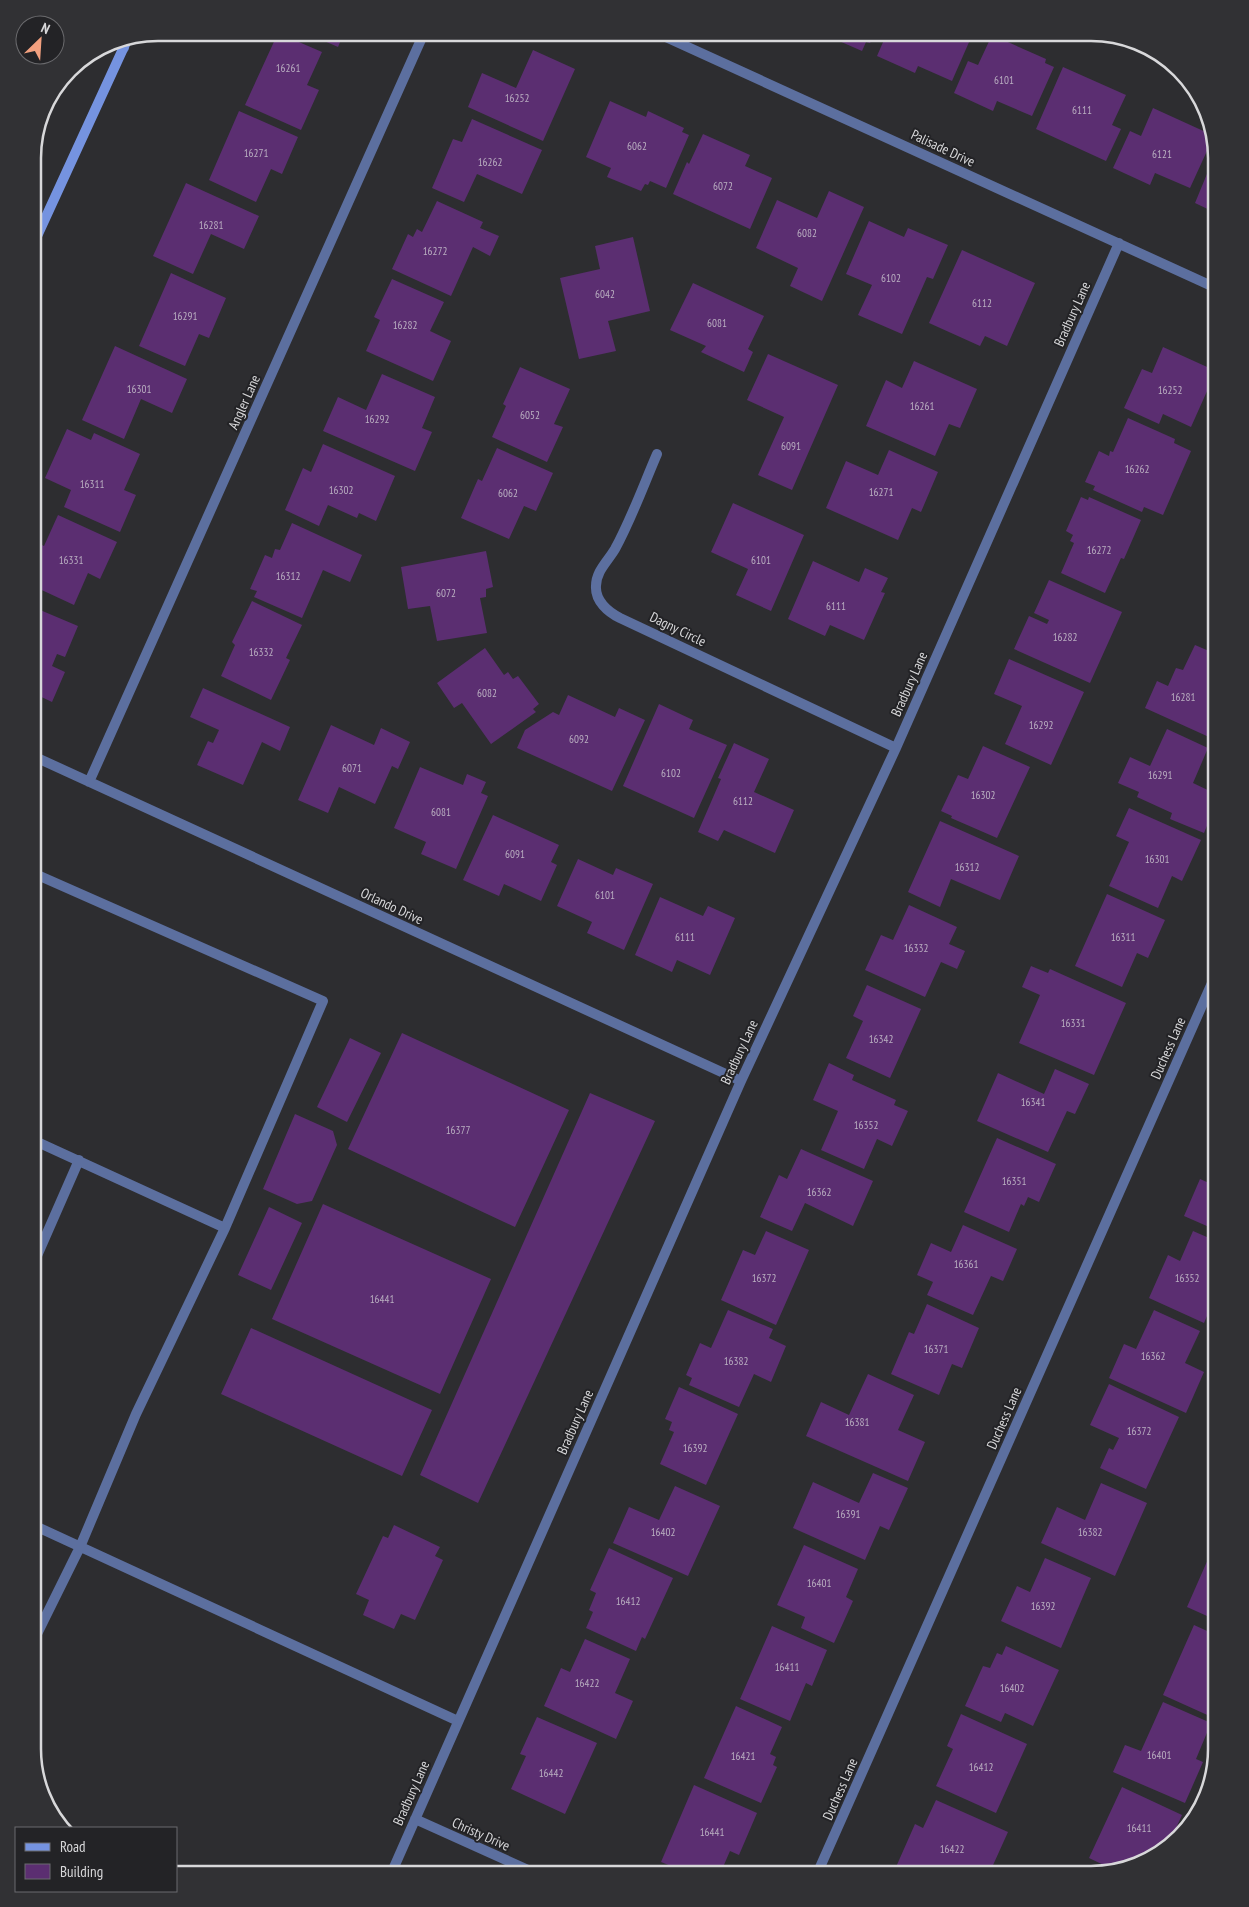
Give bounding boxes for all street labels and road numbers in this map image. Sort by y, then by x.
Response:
street label: Palisade Drive [908,125,978,171]
street label: Bradbury Lane [1050,279,1094,349]
street label: Angler Lane [224,372,264,432]
street label: Dagny Circle [647,608,709,650]
street label: Bradbury Lane [887,649,931,719]
street label: Orlando Drive [358,884,426,928]
street label: Duchess Lane [1146,1014,1190,1082]
street label: Bradbury Lane [716,1017,762,1087]
street label: Duchess Lane [982,1384,1026,1452]
street label: Bradbury Lane [553,1387,597,1457]
street label: Duchess Lane [818,1755,862,1823]
street label: Bradbury Lane [389,1758,433,1828]
street label: Christy Drive [449,1813,513,1855]

